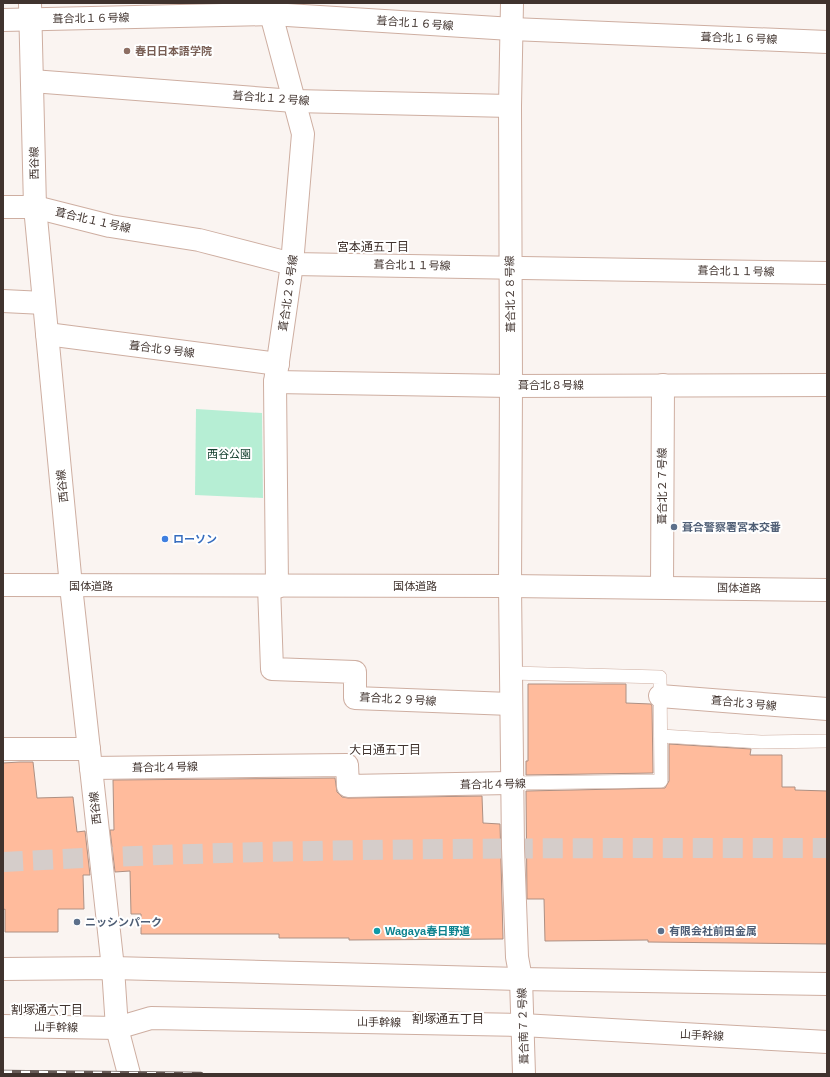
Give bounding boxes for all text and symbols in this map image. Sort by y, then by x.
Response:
street label: 葺合北１６号線 [52,11,130,25]
street label: 葺合北１６号線 [376,14,454,32]
street label: 葺合北１６号線 [700,31,778,45]
place label: 春日日本語学院 [135,45,212,57]
marker: 春日日本語学院 [122,46,132,56]
street label: 葺合北１２号線 [232,89,310,107]
street label: 西谷線 [28,146,40,180]
street label: 葺合北１１号線 [54,205,132,235]
district label: 宮本通五丁目 [337,240,409,254]
street label: 葺合北２９号線 [277,254,299,332]
street label: 葺合北２８号線 [503,255,517,333]
street label: 葺合北１１号線 [373,258,451,272]
street label: 葺合北１１号線 [697,264,775,278]
street label: 葺合北９号線 [129,339,195,359]
street label: 葺合北８号線 [518,379,584,391]
park label: 西谷公園 [207,448,251,460]
street label: 葺合北２７号線 [656,448,668,525]
street label: 西谷線 [54,469,70,503]
place label: 葺合警察署宮本交番 [682,521,781,533]
marker: 葺合警察署宮本交番 [669,522,679,532]
place label: ローソン [173,533,217,545]
marker: ローソン [160,534,170,544]
street label: 国体道路 [69,580,113,592]
street label: 国体道路 [393,580,437,592]
street label: 国体道路 [717,582,761,594]
street label: 葺合北２９号線 [359,691,437,707]
street label: 葺合北３号線 [711,694,777,712]
district label: 大日通五丁目 [349,743,421,757]
street label: 葺合北４号線 [132,760,198,774]
street label: 葺合北４号線 [460,777,526,791]
street label: 西谷線 [87,791,103,825]
place label: ニッシンパーク [85,916,162,928]
marker: ニッシンパーク [72,917,82,927]
place label: Wagaya春日野道 [385,925,470,937]
place label: 有限会社前田金属 [669,925,757,937]
marker: Wagaya春日野道 [372,926,382,936]
marker: 有限会社前田金属 [656,926,666,936]
street label: 葺合南７２号線 [516,987,530,1065]
district label: 割塚通六丁目 [11,1003,83,1017]
district label: 割塚通五丁目 [412,1012,484,1026]
street label: 山手幹線 [357,1016,401,1028]
street label: 山手幹線 [34,1021,78,1033]
street label: 山手幹線 [680,1028,724,1042]

